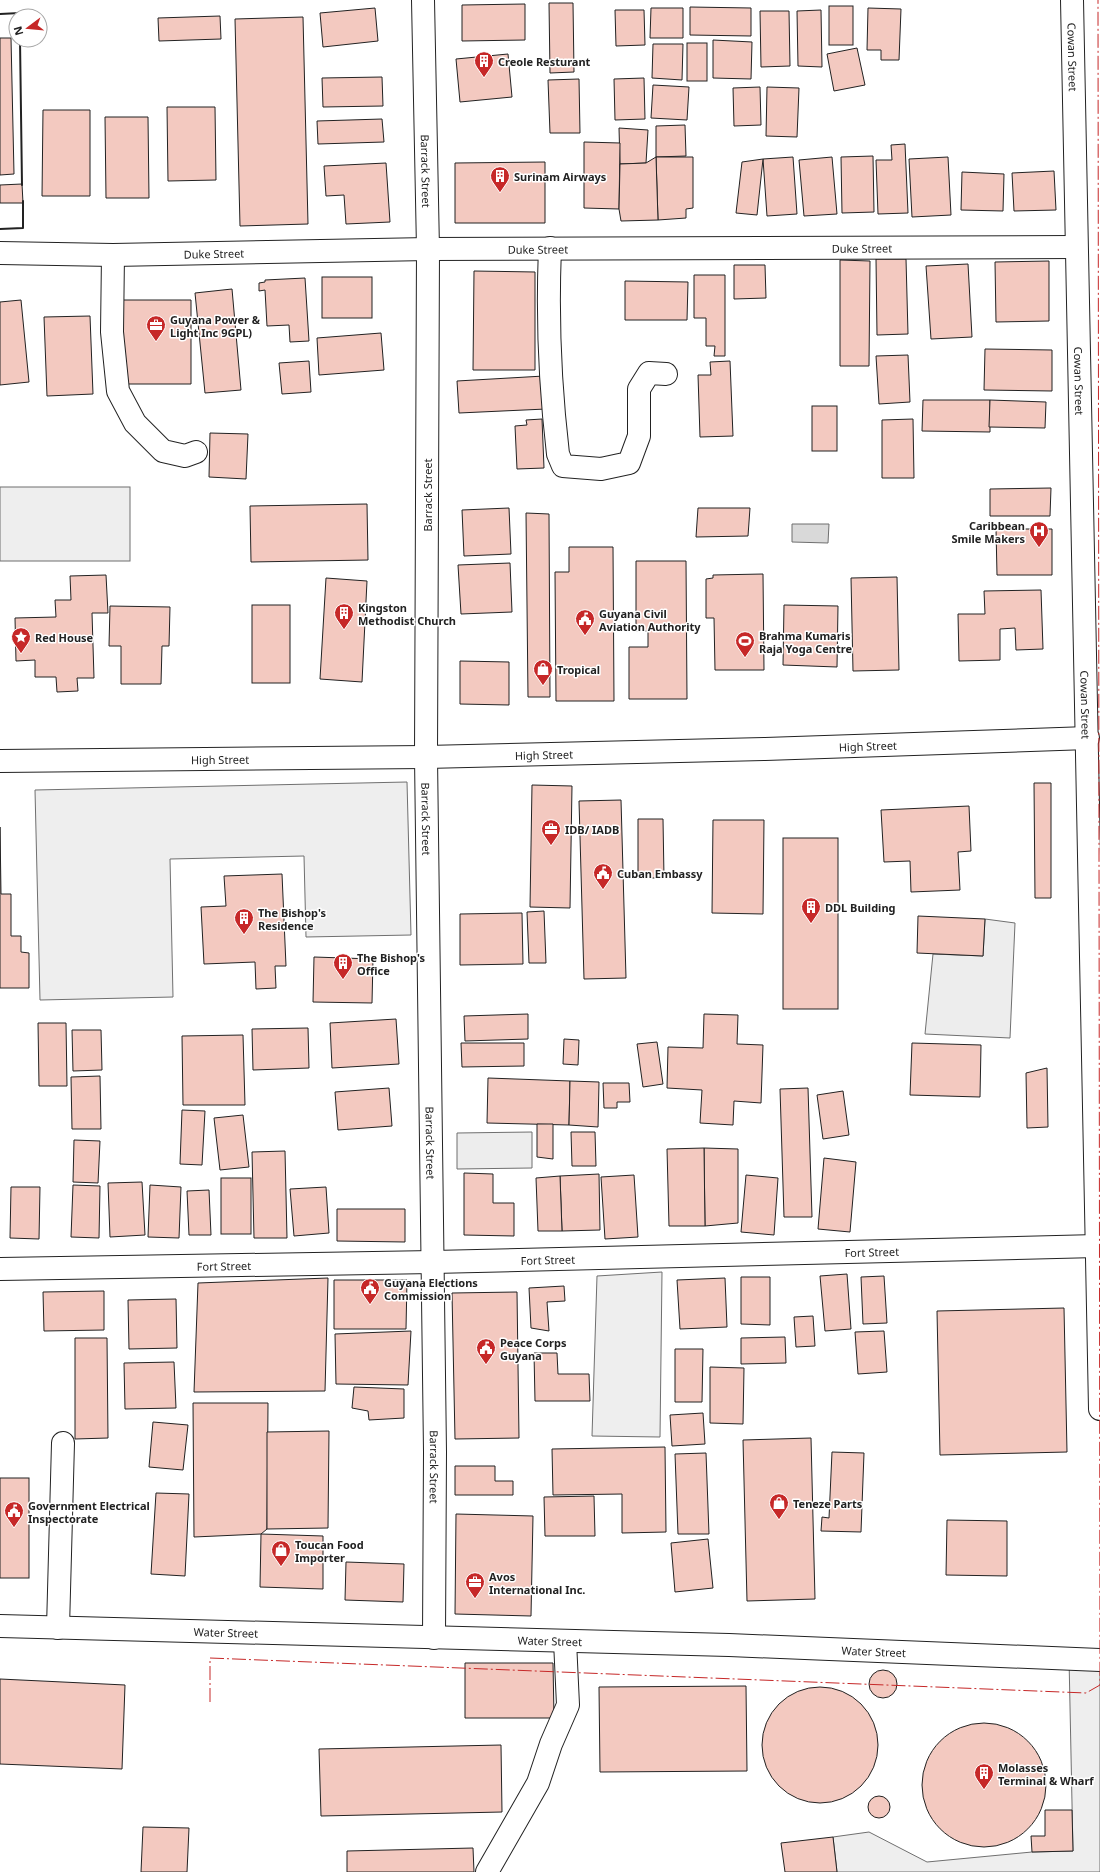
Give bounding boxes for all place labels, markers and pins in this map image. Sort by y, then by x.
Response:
building icon: Creole Resturant [473,50,495,78]
place label: Creole Resturant [498,54,591,69]
building icon: Surinam Airways [489,165,511,193]
place label: Surinam Airways [514,169,607,184]
place label: Guyana Power & Light Inc 9GPL) [170,312,261,340]
office icon: Guyana Power & Light Inc 9GPL) [145,314,167,342]
place label: Caribbean Smile Makers [951,518,1025,546]
hospital icon: Caribbean Smile Makers [1028,520,1050,548]
place label: Kingston Methodist Church [358,600,456,628]
building icon: Kingston Methodist Church [333,602,355,630]
place label: Guyana Civil Aviation Authority [599,606,701,634]
public building icon: Guyana Civil Aviation Authority [574,608,596,636]
place icon: Red House [10,626,32,654]
place label: Brahma Kumaris Raja Yoga Centre [759,628,852,656]
place label: Red House [35,630,94,645]
sports icon: Brahma Kumaris Raja Yoga Centre [734,630,756,658]
shop icon: Tropical [532,658,554,686]
place label: Tropical [557,662,600,677]
office icon: IDB/ IADB [540,818,562,846]
place label: IDB/ IADB [565,822,619,837]
public building icon: Cuban Embassy [592,862,614,890]
place label: Cuban Embassy [617,866,703,881]
building icon: DDL Building [800,896,822,924]
place label: DDL Building [825,900,896,915]
place label: The Bishop's Residence [258,905,327,933]
building icon: The Bishop's Residence [233,907,255,935]
place label: The Bishop's Office [357,950,426,978]
building icon: The Bishop's Office [332,952,354,980]
place label: Guyana Elections Commission [384,1275,478,1303]
public building icon: Guyana Elections Commission [359,1277,381,1305]
place label: Peace Corps Guyana [500,1335,567,1363]
public building icon: Peace Corps Guyana [475,1337,497,1365]
shop icon: Teneze Parts [768,1492,790,1520]
place label: Teneze Parts [793,1496,863,1511]
place label: Government Electrical Inspectorate [28,1498,150,1526]
public building icon: Government Electrical Inspectorate [3,1500,25,1528]
place label: Toucan Food Importer [295,1537,364,1565]
shop icon: Toucan Food Importer [270,1539,292,1567]
place label: Avos International Inc. [489,1569,585,1597]
office icon: Avos International Inc. [464,1571,486,1599]
place label: Molasses Terminal & Wharf [998,1760,1094,1788]
building icon: Molasses Terminal & Wharf [973,1762,995,1790]

